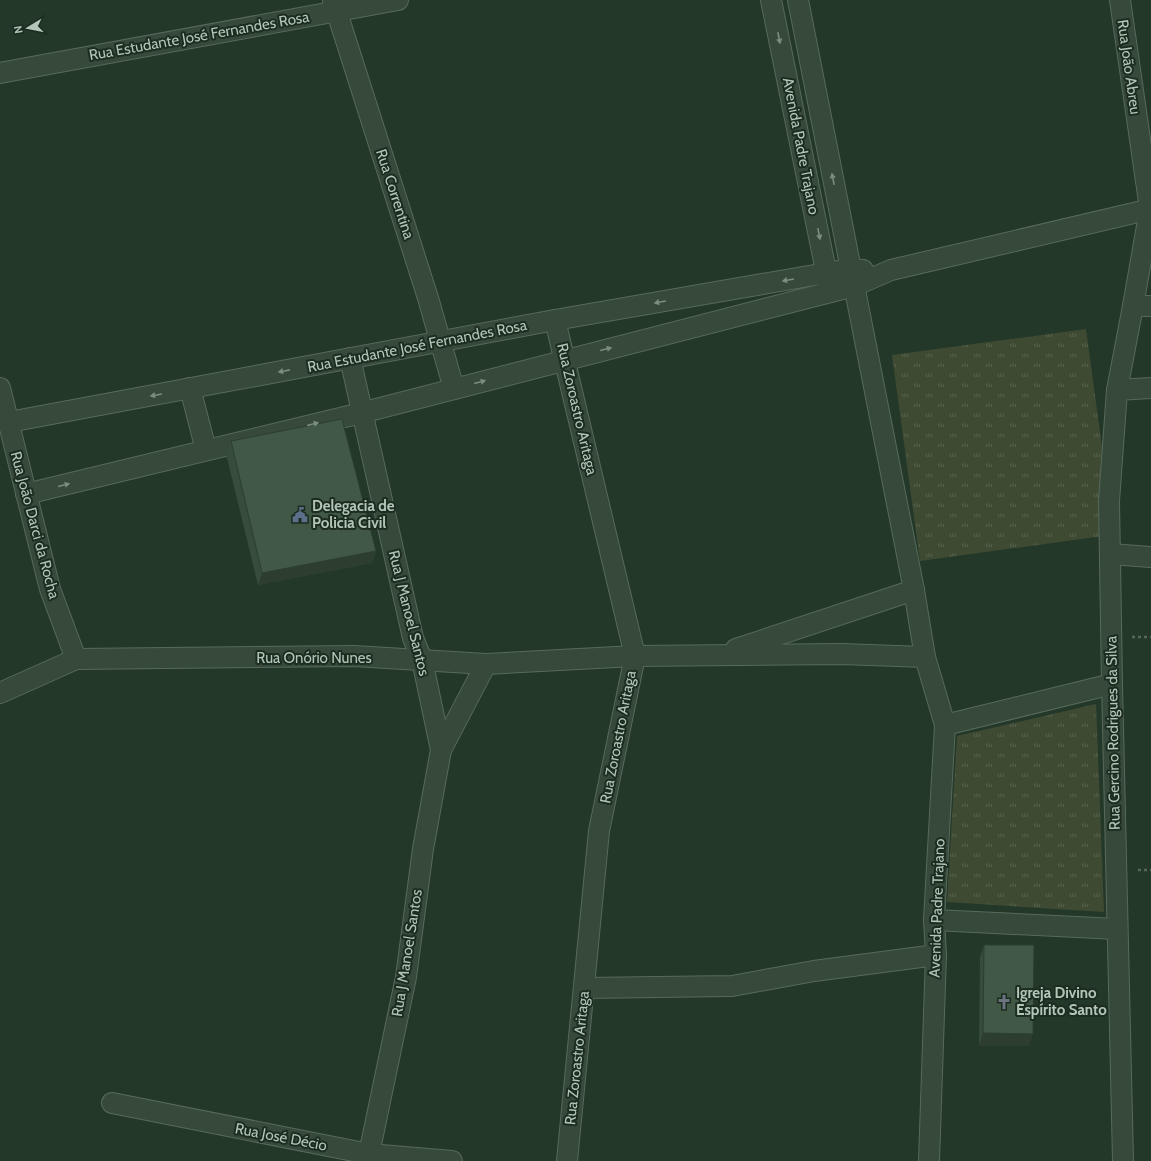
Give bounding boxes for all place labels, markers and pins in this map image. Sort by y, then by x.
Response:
place label: Delegacia de Policia Civil [312,497,395,532]
public building icon: Delegacia de Policia Civil [291,506,309,524]
place label: Igreja Divino Espírito Santo [1016,984,1107,1019]
church icon: Igreja Divino Espírito Santo [995,993,1013,1011]

